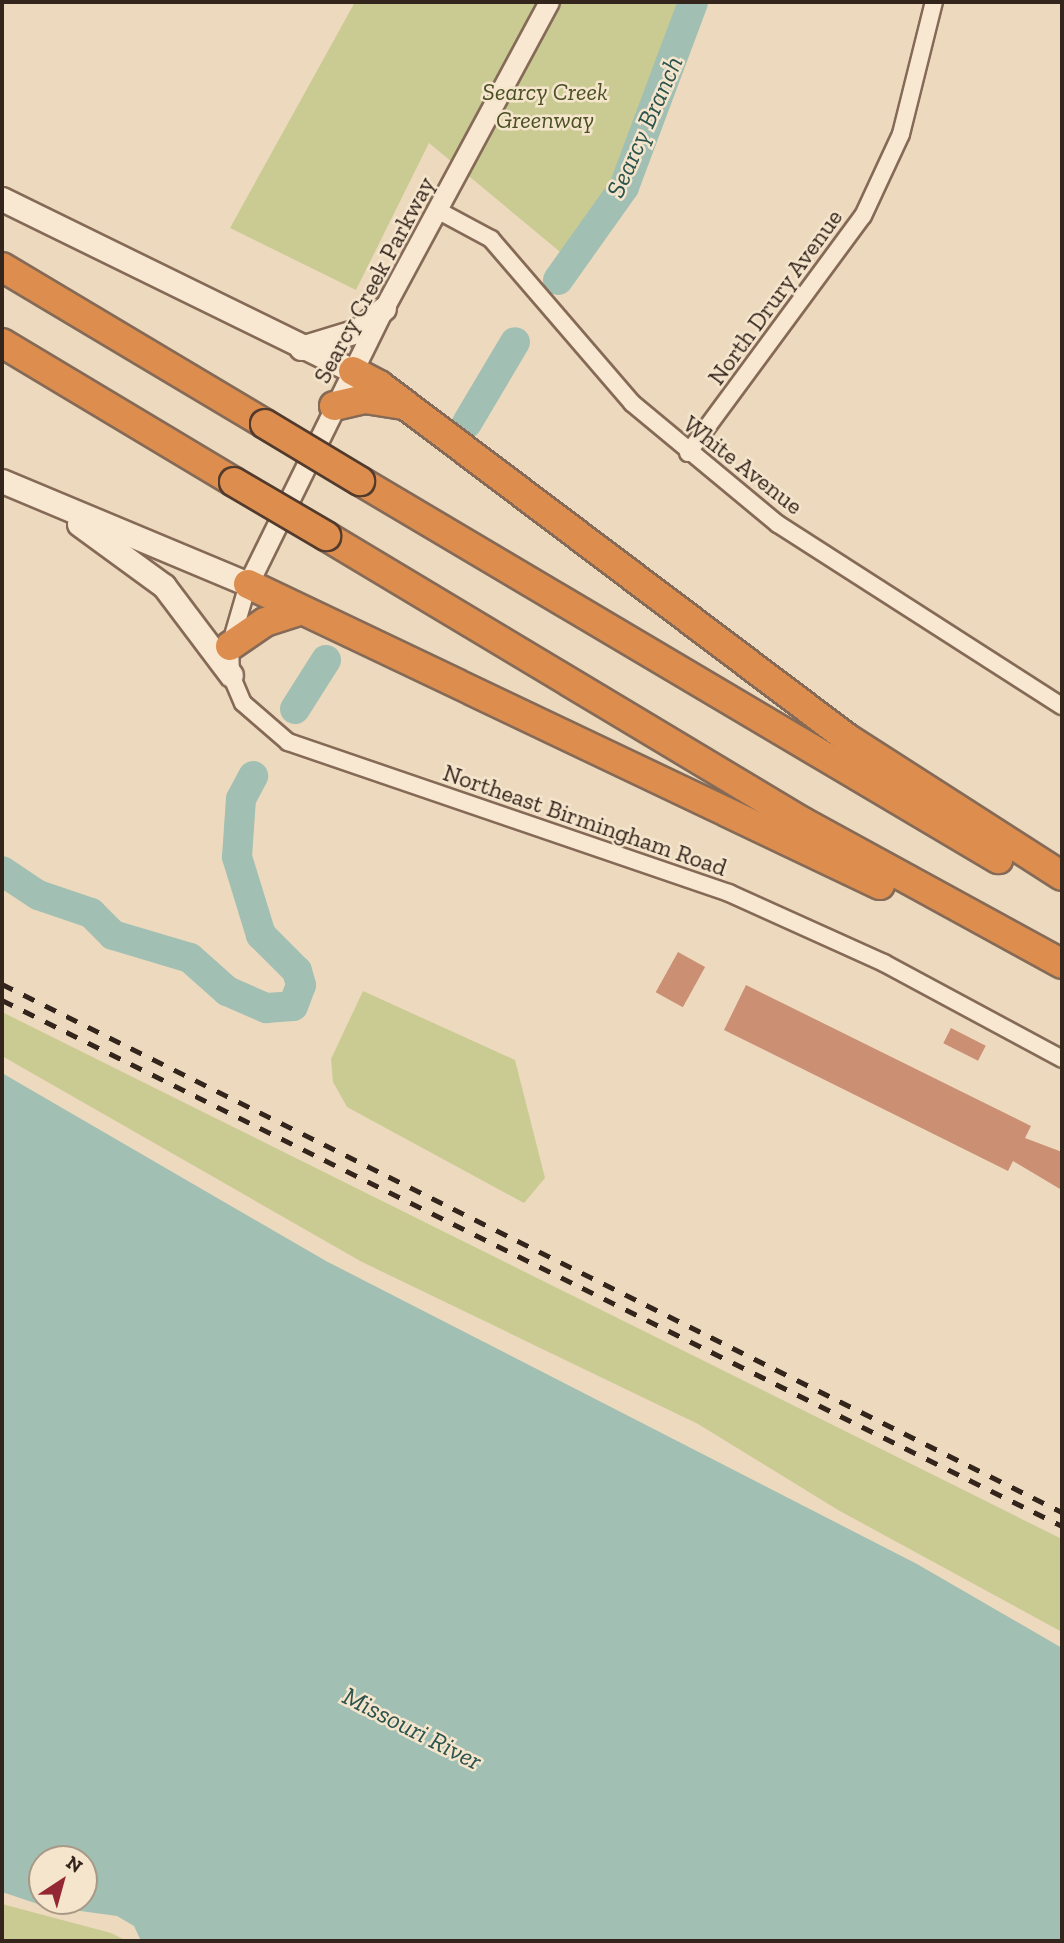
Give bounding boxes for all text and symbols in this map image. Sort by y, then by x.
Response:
water label: Searcy Branch [600,51,690,203]
park label: Searcy Creek Greenway [482,78,608,134]
street label: Searcy Creek Parkway [307,172,441,388]
street label: North Drury Avenue [701,203,849,391]
street label: White Avenue [677,409,809,521]
street label: Northeast Birmingham Road [439,758,731,882]
water label: Missouri River [337,1681,487,1777]
north arrow [28,1845,98,1915]
text: N [62,1851,87,1878]

